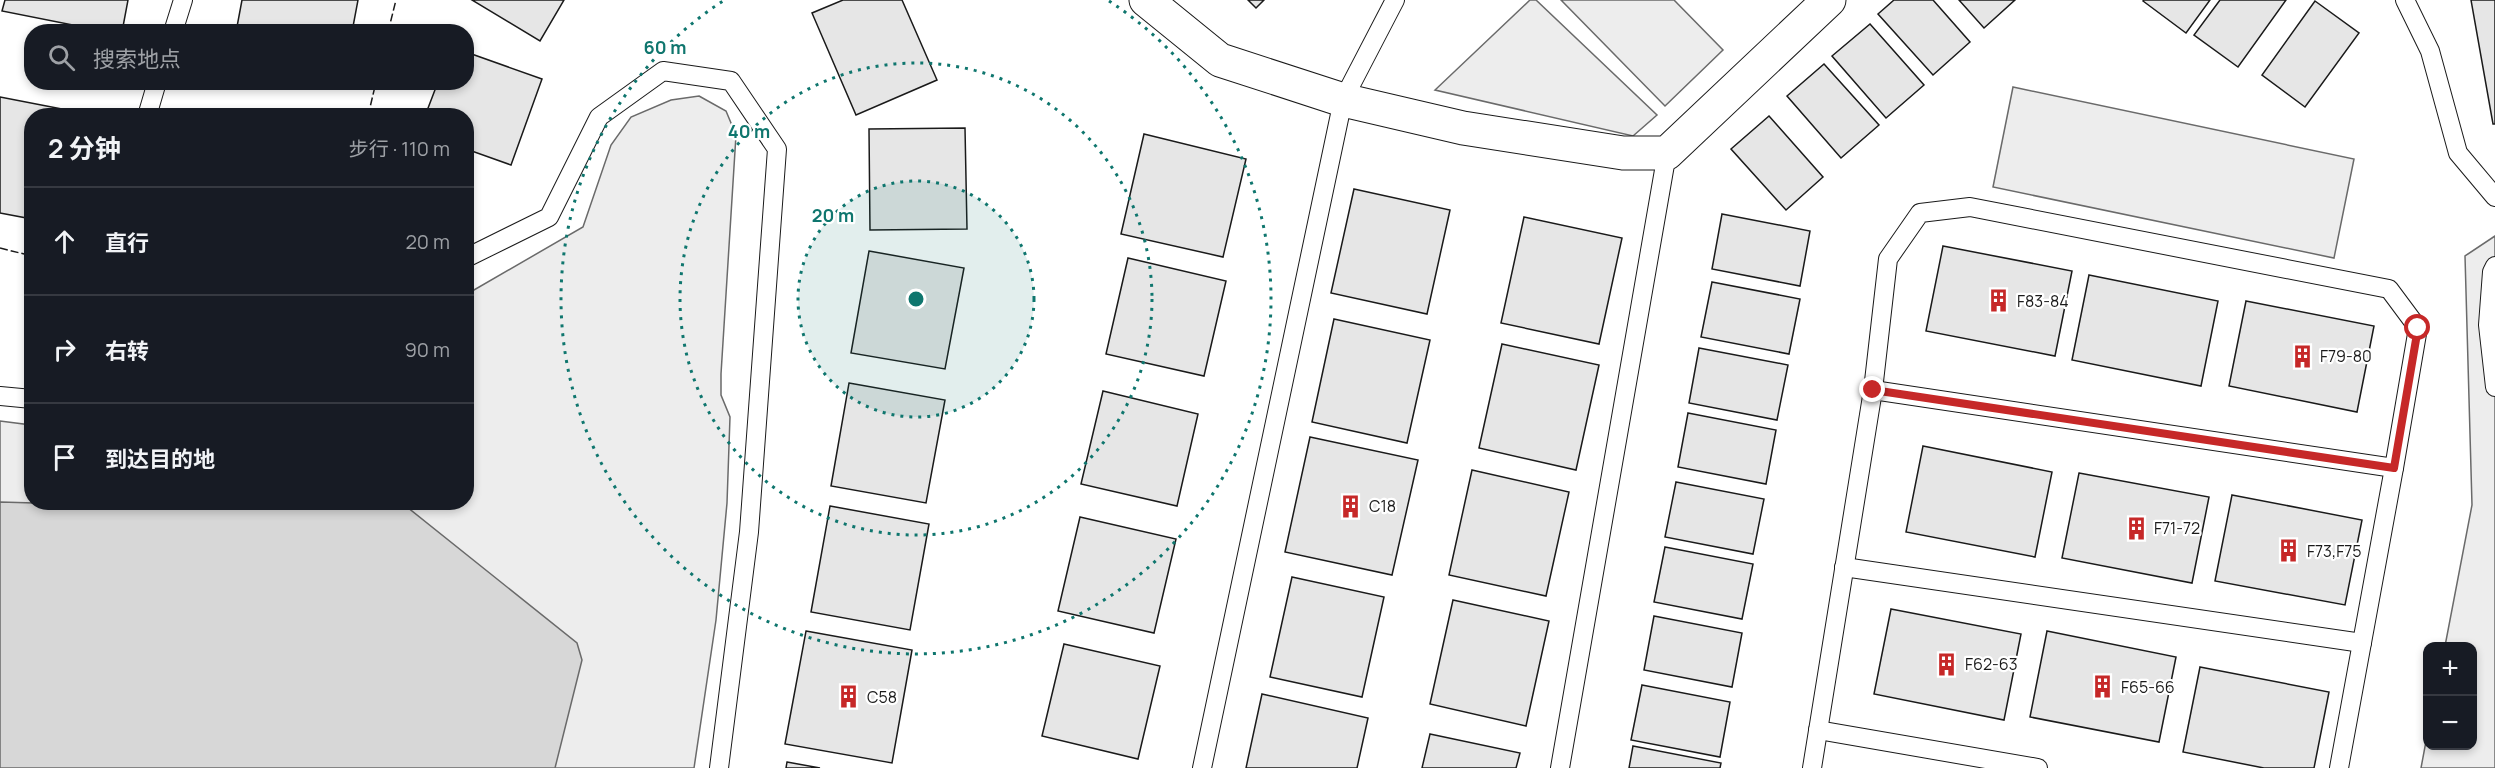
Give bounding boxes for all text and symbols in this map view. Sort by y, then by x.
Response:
search box [24,24,474,90]
text: 60 m [644,35,686,59]
icon: search [45,41,78,74]
text: 搜索地点 [93,44,181,74]
text: 40 m [728,119,770,143]
text: 2 分钟 [48,130,121,166]
text: 步行 · 110 m [349,135,450,162]
text: 20 m [812,203,854,227]
icon: ahead [48,225,81,258]
text: 直行 [105,228,149,258]
text: 20 m [405,228,450,255]
building icon: F83-84 [1986,288,2012,314]
centre of rings [906,289,926,309]
place label: F83-84 [2017,290,2069,312]
route start [2404,314,2430,340]
icon: right [48,333,81,366]
text: 右转 [105,336,149,366]
text: 90 m [404,336,450,363]
building icon: F79-80 [2289,343,2315,369]
place label: F79-80 [2320,345,2372,367]
route end [1859,376,1885,402]
icon: arrive [48,441,81,474]
text: 到达目的地 [105,444,215,474]
building icon: C18 [1338,493,1364,519]
place label: C18 [1369,495,1396,517]
building icon: F71-72 [2123,515,2149,541]
place label: F71-72 [2154,517,2200,539]
building icon: F73,F75 [2276,538,2302,564]
place label: F73,F75 [2307,540,2362,562]
map controls [2423,642,2477,750]
button: + [2423,642,2477,696]
building icon: F62-63 [1934,651,1960,677]
place label: F62-63 [1965,653,2018,675]
building icon: F65-66 [2090,674,2116,700]
place label: F65-66 [2121,676,2175,698]
building icon: C58 [836,684,862,710]
place label: C58 [867,686,897,708]
button: − [2423,696,2477,750]

